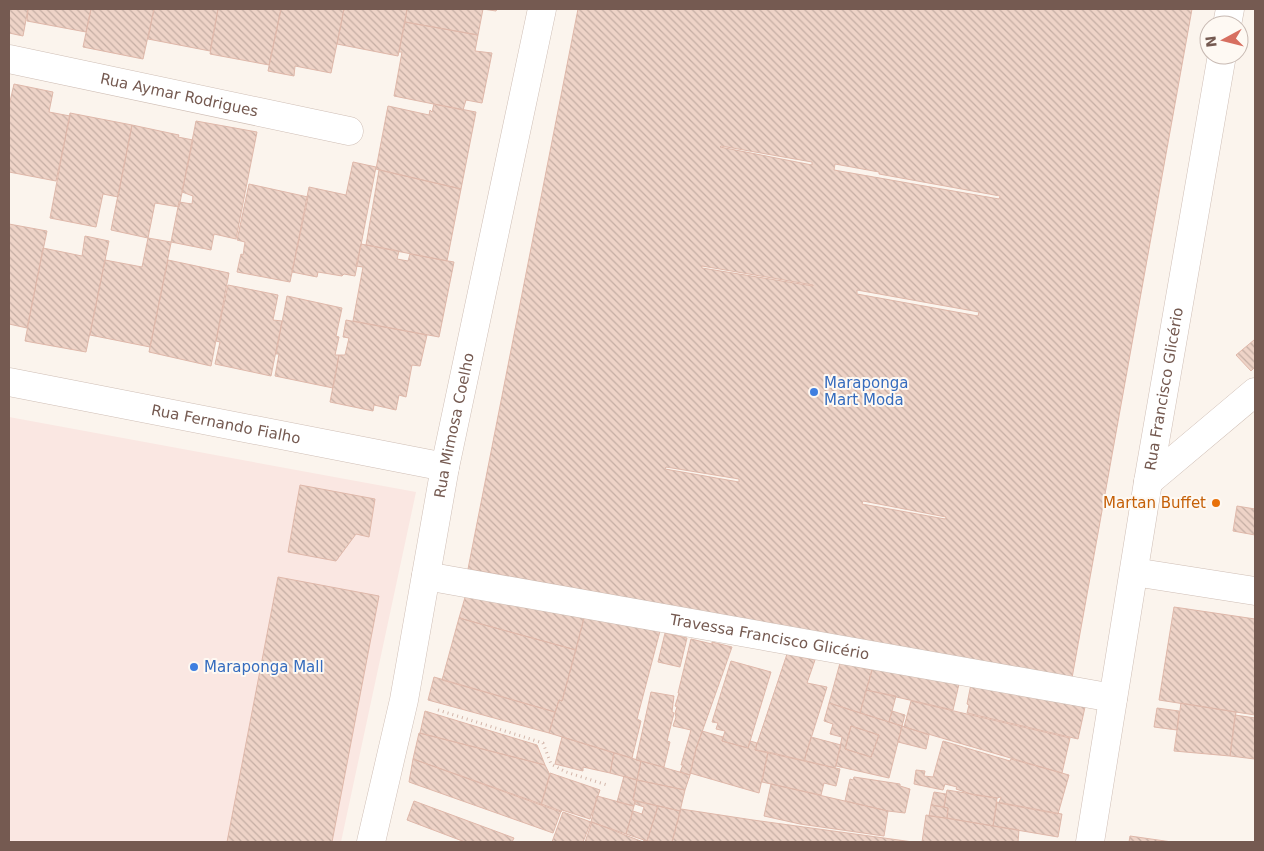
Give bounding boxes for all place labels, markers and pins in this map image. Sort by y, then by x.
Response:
place label: Maraponga Mart Moda [824,374,908,409]
marker: Maraponga Mart Moda [808,386,820,398]
place label: Martan Buffet [1103,494,1206,512]
marker: Martan Buffet [1210,497,1222,509]
place label: Maraponga Mall [204,658,324,676]
marker: Maraponga Mall [188,661,200,673]

